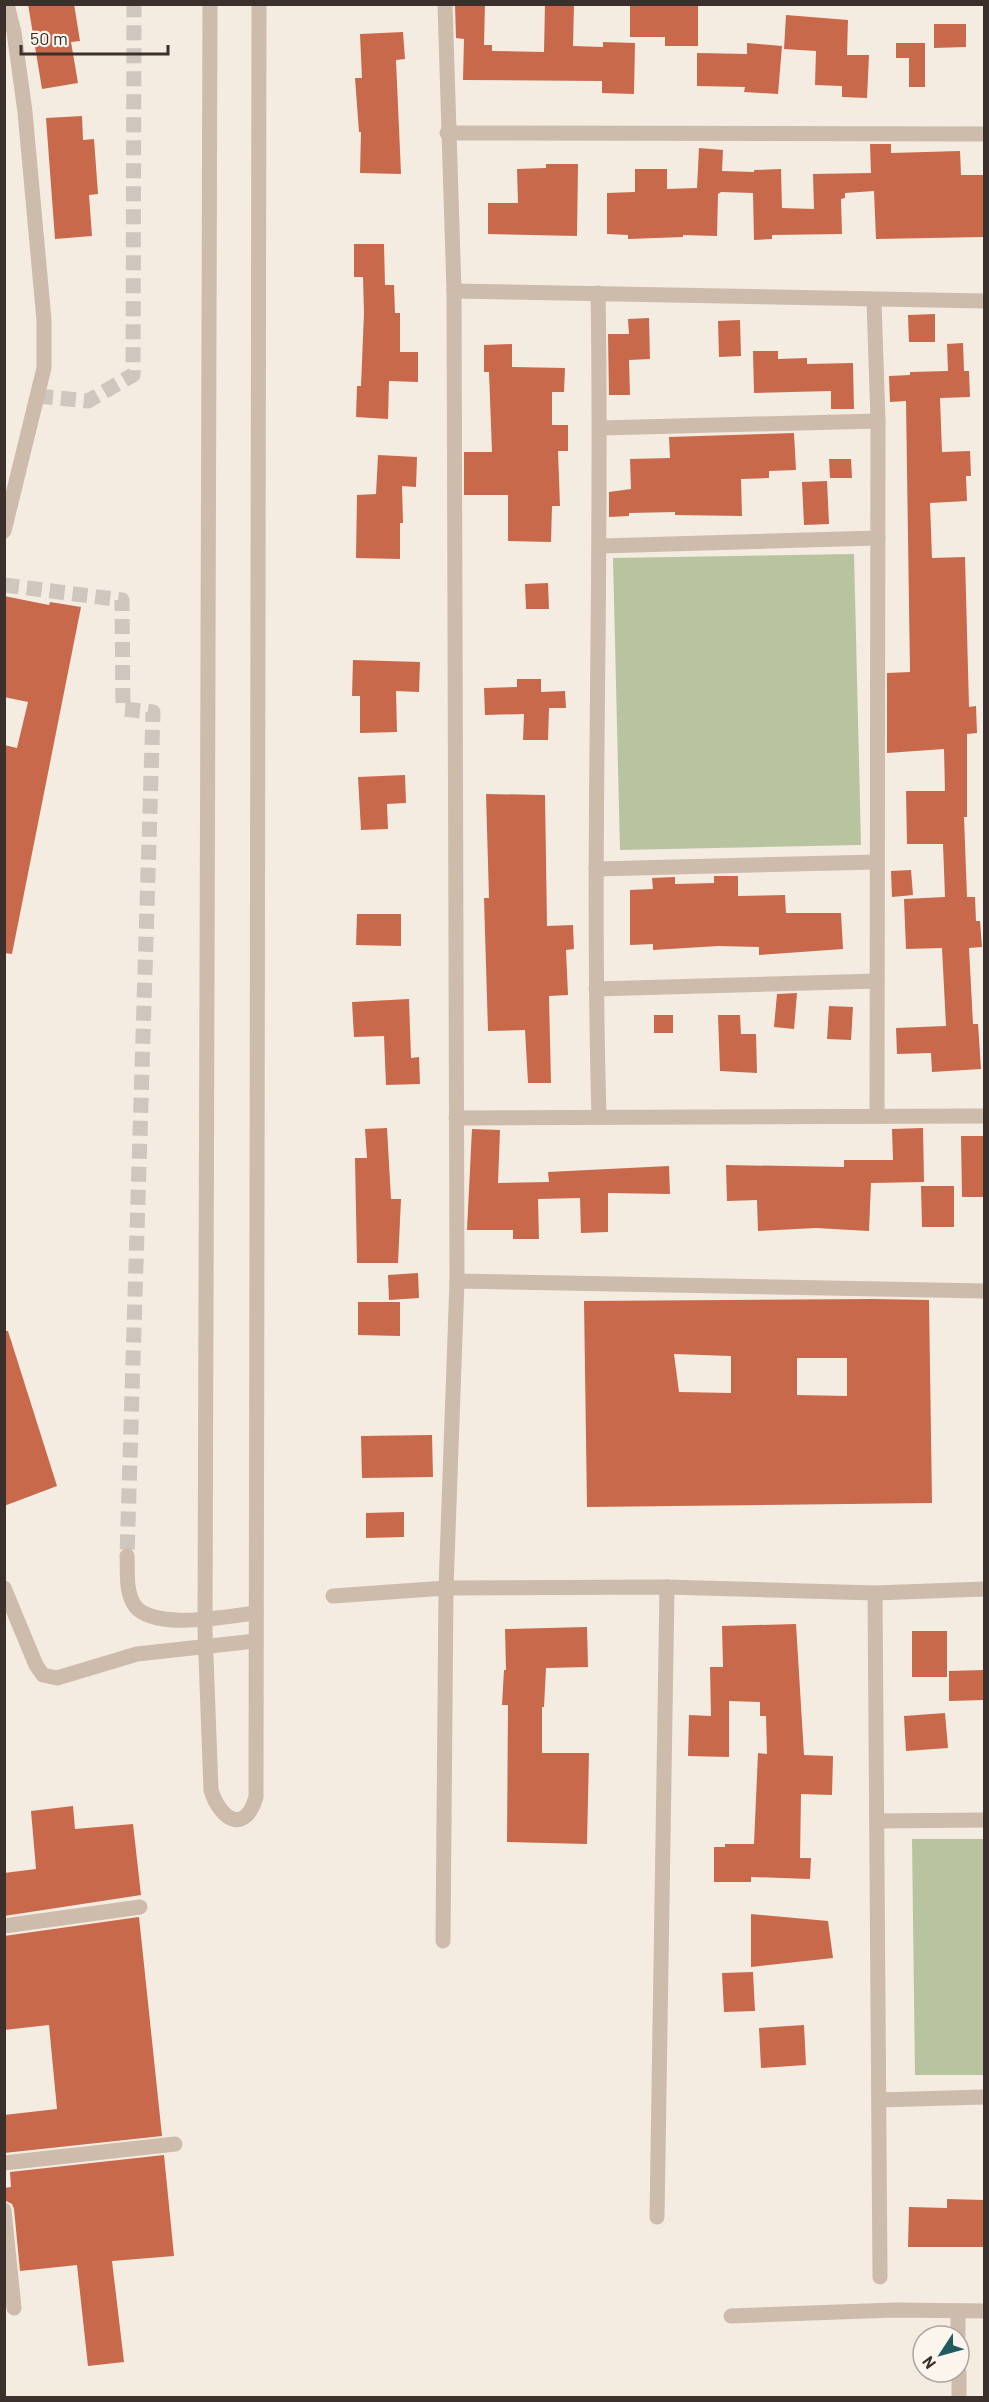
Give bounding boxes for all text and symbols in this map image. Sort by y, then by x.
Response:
scale bar [21,18,168,56]
text: 50 m [30,27,68,49]
north arrow [911,2324,971,2384]
text: N [918,2353,939,2373]

